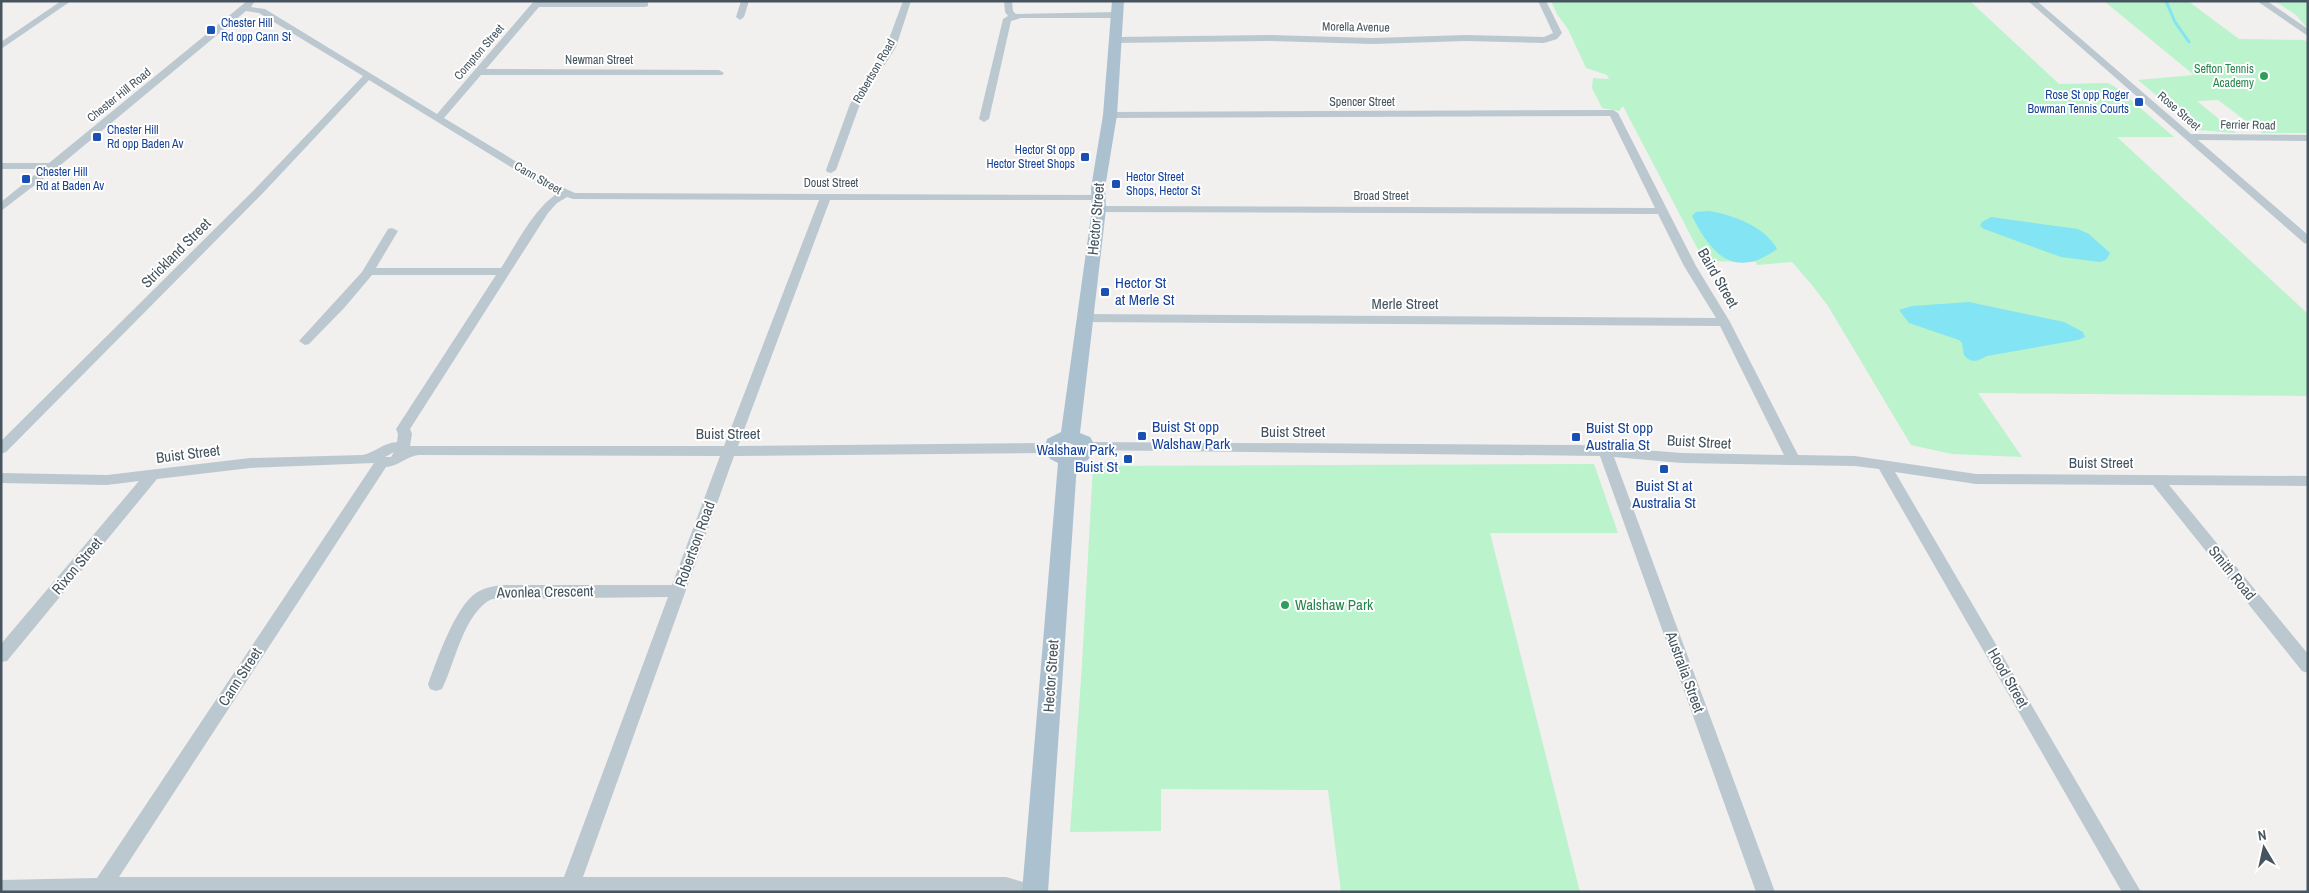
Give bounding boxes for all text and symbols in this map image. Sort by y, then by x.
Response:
place label: Chester Hill Rd opp Cann St [221,15,291,45]
street label: Morella Avenue [1322,18,1390,36]
street label: Compton Street [450,21,508,83]
marker: Chester Hill Rd opp Cann St [205,24,217,36]
street label: Robertson Road [849,36,899,106]
street label: Newman Street [565,52,633,68]
place label: Sefton Tennis Academy [2194,61,2254,91]
street label: Chester Hill Road [84,64,154,126]
marker: Sefton Tennis Academy [2258,70,2270,82]
place label: Rose St opp Roger Bowman Tennis Courts [2027,87,2130,117]
street label: Rose Street [2154,88,2204,134]
street label: Spencer Street [1329,94,1395,110]
marker: Rose St opp Roger Bowman Tennis Courts [2133,96,2145,108]
street label: Ferrier Road [2220,117,2276,133]
place label: Chester Hill Rd opp Baden Av [107,122,184,152]
marker: Chester Hill Rd opp Baden Av [91,131,103,143]
place label: Hector St opp Hector Street Shops [986,142,1075,172]
marker: Hector St opp Hector Street Shops [1079,151,1091,163]
street label: Cann Street [511,158,565,198]
place label: Chester Hill Rd at Baden Av [36,164,104,194]
place label: Hector Street Shops, Hector St [1126,169,1201,199]
marker: Chester Hill Rd at Baden Av [20,173,32,185]
street label: Doust Street [804,175,859,191]
marker: Hector Street Shops, Hector St [1110,178,1122,190]
street label: Hector Street [1082,181,1109,256]
street label: Broad Street [1353,188,1409,204]
street label: Strickland Street [136,213,216,292]
street label: Baird Street [1693,244,1744,312]
place label: Hector St at Merle St [1115,272,1175,310]
marker: Hector St at Merle St [1099,286,1111,298]
street label: Merle Street [1372,293,1439,314]
place label: Buist St opp Walshaw Park [1152,416,1231,454]
place label: Buist St opp Australia St [1585,417,1653,455]
street label: Buist Street [1261,421,1326,442]
street label: Buist Street [696,423,761,444]
street label: Buist Street [1666,429,1732,454]
marker: Buist St opp Walshaw Park [1136,430,1148,442]
marker: Buist St opp Australia St [1570,431,1582,443]
street label: Buist Street [155,439,222,468]
place label: Walshaw Park, Buist St [1036,439,1119,477]
street label: Buist Street [2069,452,2134,473]
marker: Walshaw Park, Buist St [1122,453,1134,465]
marker: Buist St at Australia St [1658,463,1670,475]
place label: Buist St at Australia St [1631,475,1696,513]
street label: Robertson Road [669,498,720,590]
street label: Rixon Street [47,532,107,599]
street label: Smith Road [2204,541,2261,605]
street label: Avonlea Crescent [495,580,594,603]
place label: Walshaw Park [1295,594,1374,615]
marker: Walshaw Park [1279,599,1291,611]
street label: Australia Street [1661,627,1710,716]
street label: Hector Street [1037,639,1064,713]
street label: Cann Street [213,643,267,710]
street label: Hood Street [1983,644,2034,712]
north arrow [2239,823,2289,873]
text: N [2256,826,2267,845]

